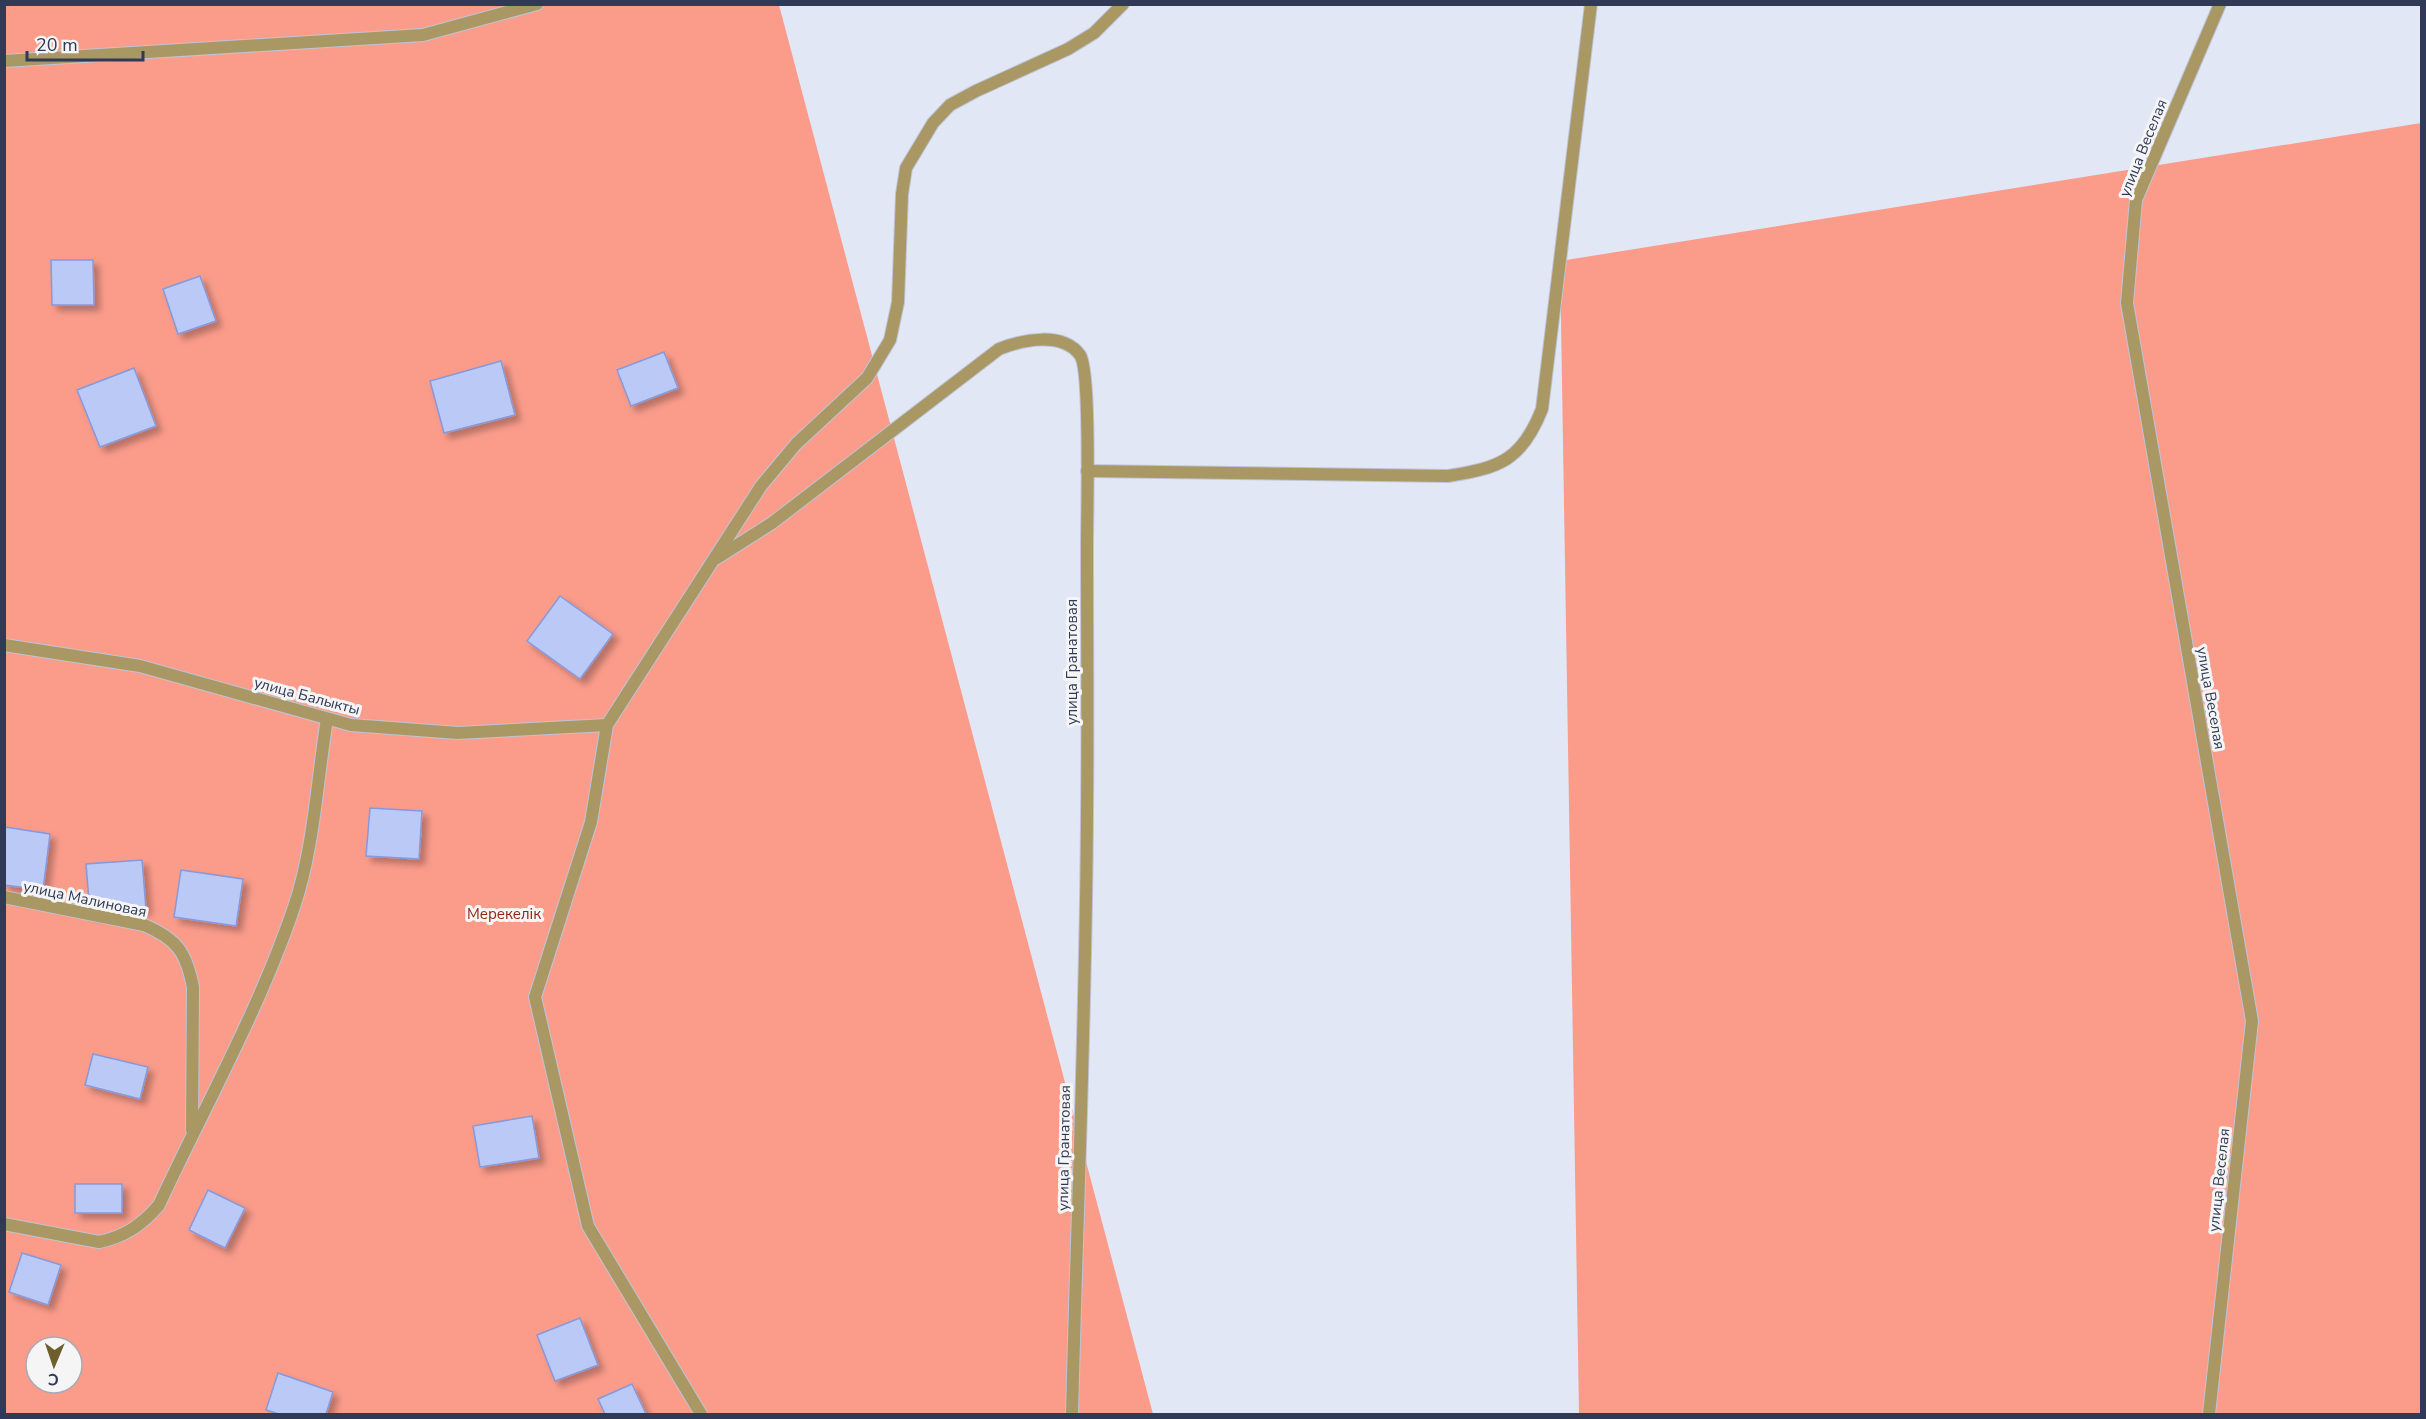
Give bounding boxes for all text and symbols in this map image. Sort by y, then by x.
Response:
scale bar [27,24,142,62]
text: 20 m [36,33,78,57]
street label: улица Веселая [2114,96,2172,200]
street label: улица Гранатовая [1062,599,1082,725]
street label: улица Веселая [2192,645,2230,751]
street label: улица Балыкты [252,672,362,720]
street label: улица Малиновая [21,876,149,922]
park label: Мерекелік [467,904,541,924]
street label: улица Гранатовая [1053,1085,1075,1211]
street label: улица Веселая [2204,1127,2234,1233]
north arrow [24,1335,84,1395]
text: С [48,1368,59,1390]

